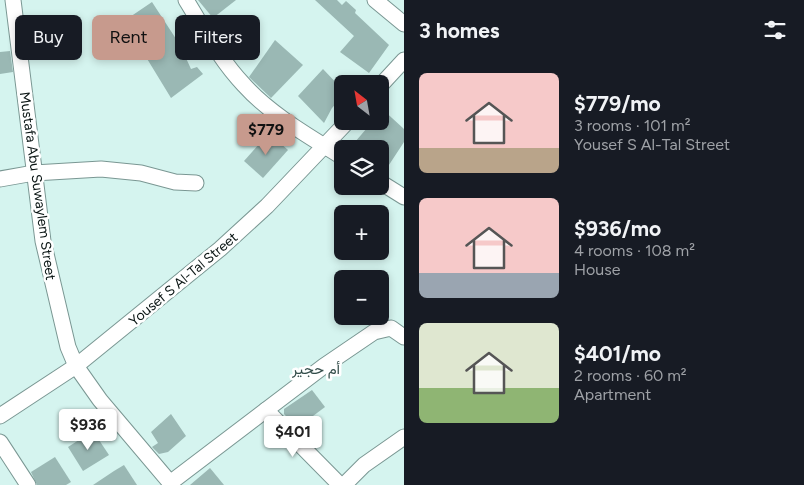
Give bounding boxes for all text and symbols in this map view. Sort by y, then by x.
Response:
chip: Buy [15,15,82,60]
chip: Rent [92,15,165,60]
chip: Filters [175,15,260,60]
icon: filters [761,16,789,44]
text: 3 homes [419,18,500,43]
north arrow [334,75,389,130]
map controls [334,75,389,325]
street label: Mustafa Abu Suwaylem Street [16,91,59,281]
text: $779/mo [574,91,661,116]
icon: home [459,93,519,153]
pin: $779 [236,114,296,156]
text: 3 rooms · 101 m² [574,116,690,135]
text: $779 [248,120,284,139]
text: Yousef S Al-Tal Street [574,135,730,154]
button: layers [334,140,389,195]
button: + [334,205,389,260]
text: $936/mo [574,216,661,241]
icon: home [459,218,519,278]
street label: Yousef S Al-Tal Street [126,229,241,330]
text: 4 rooms · 108 m² [574,241,695,260]
text: House [574,260,620,279]
button: − [334,270,389,325]
text: $401/mo [574,341,661,366]
icon: home [459,343,519,403]
district label: أم حجير [291,360,341,379]
text: 2 rooms · 60 m² [574,366,687,385]
text: Apartment [574,385,651,404]
pin: $936 [58,408,118,451]
text: $936 [70,415,106,434]
pin: $401 [263,416,323,458]
text: $401 [275,422,311,441]

